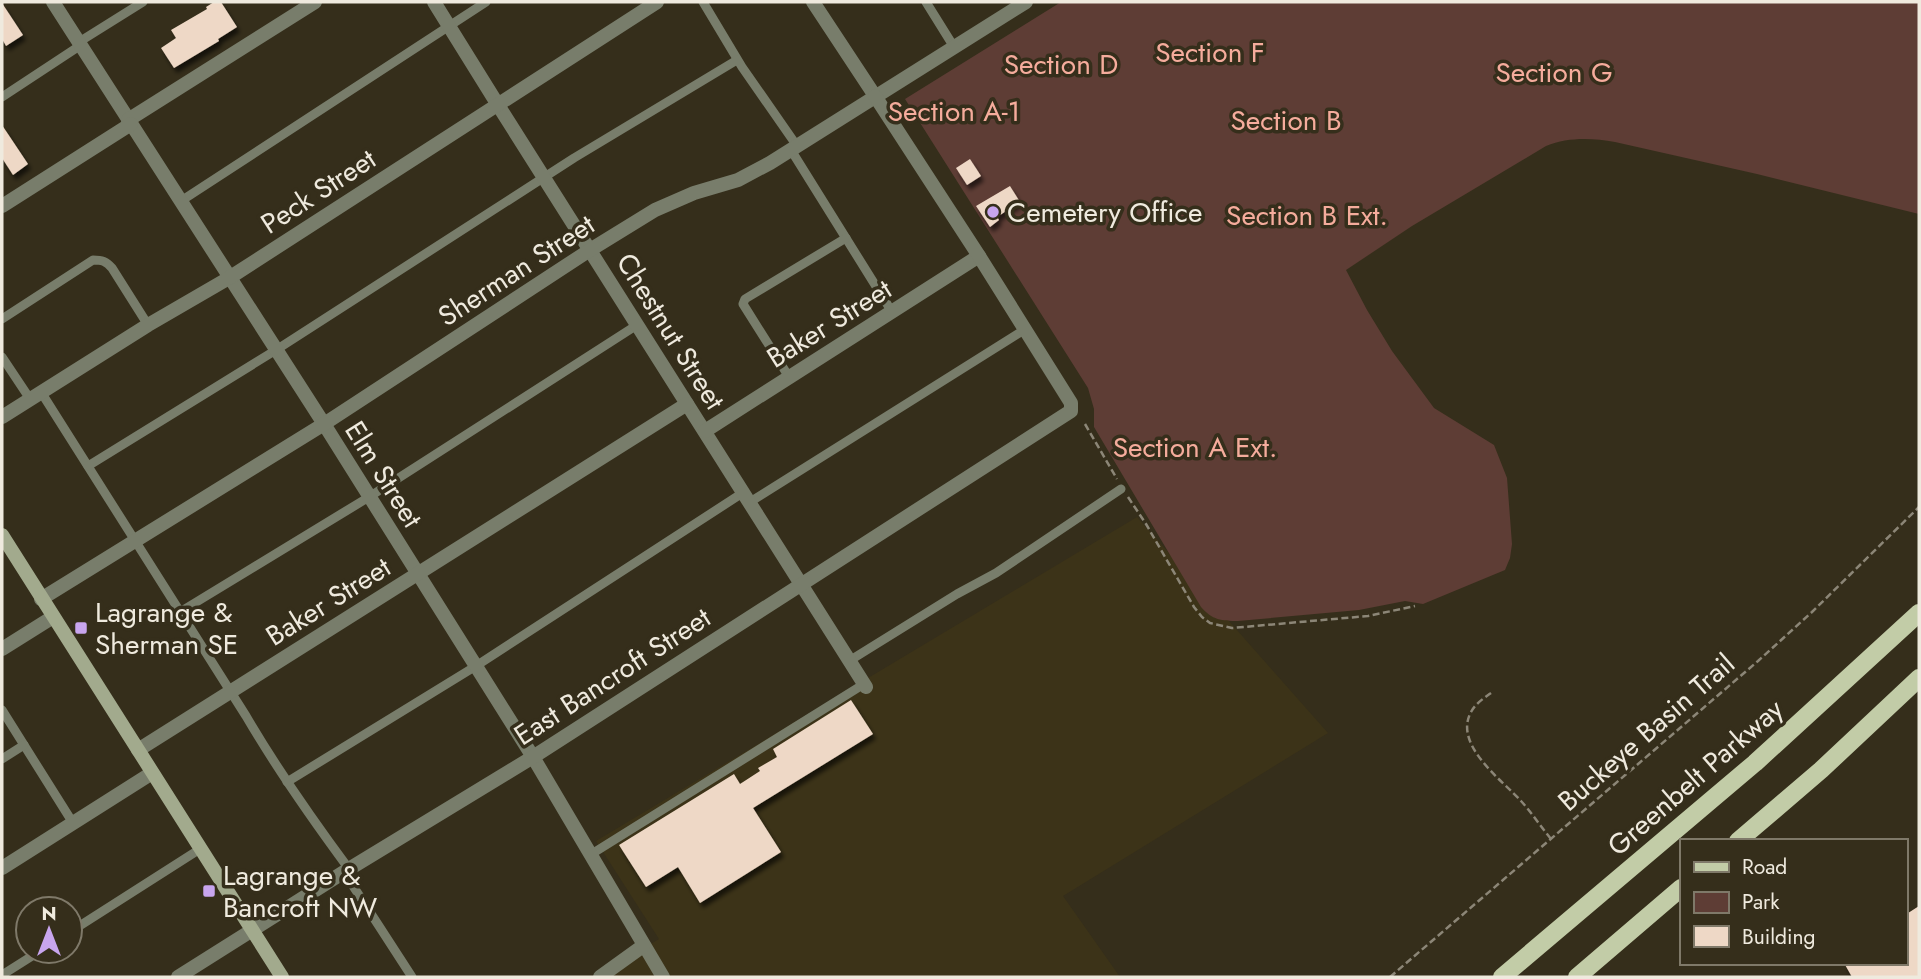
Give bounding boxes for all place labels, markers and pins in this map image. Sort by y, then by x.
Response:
place label: Cemetery Office [1007,192,1202,233]
marker: Cemetery Office [985,204,1001,220]
place label: Lagrange & Sherman SE [95,592,238,665]
marker: Lagrange & Sherman SE [73,620,89,636]
place label: Lagrange & Bancroft NW [223,855,377,928]
marker: Lagrange & Bancroft NW [201,883,217,899]

